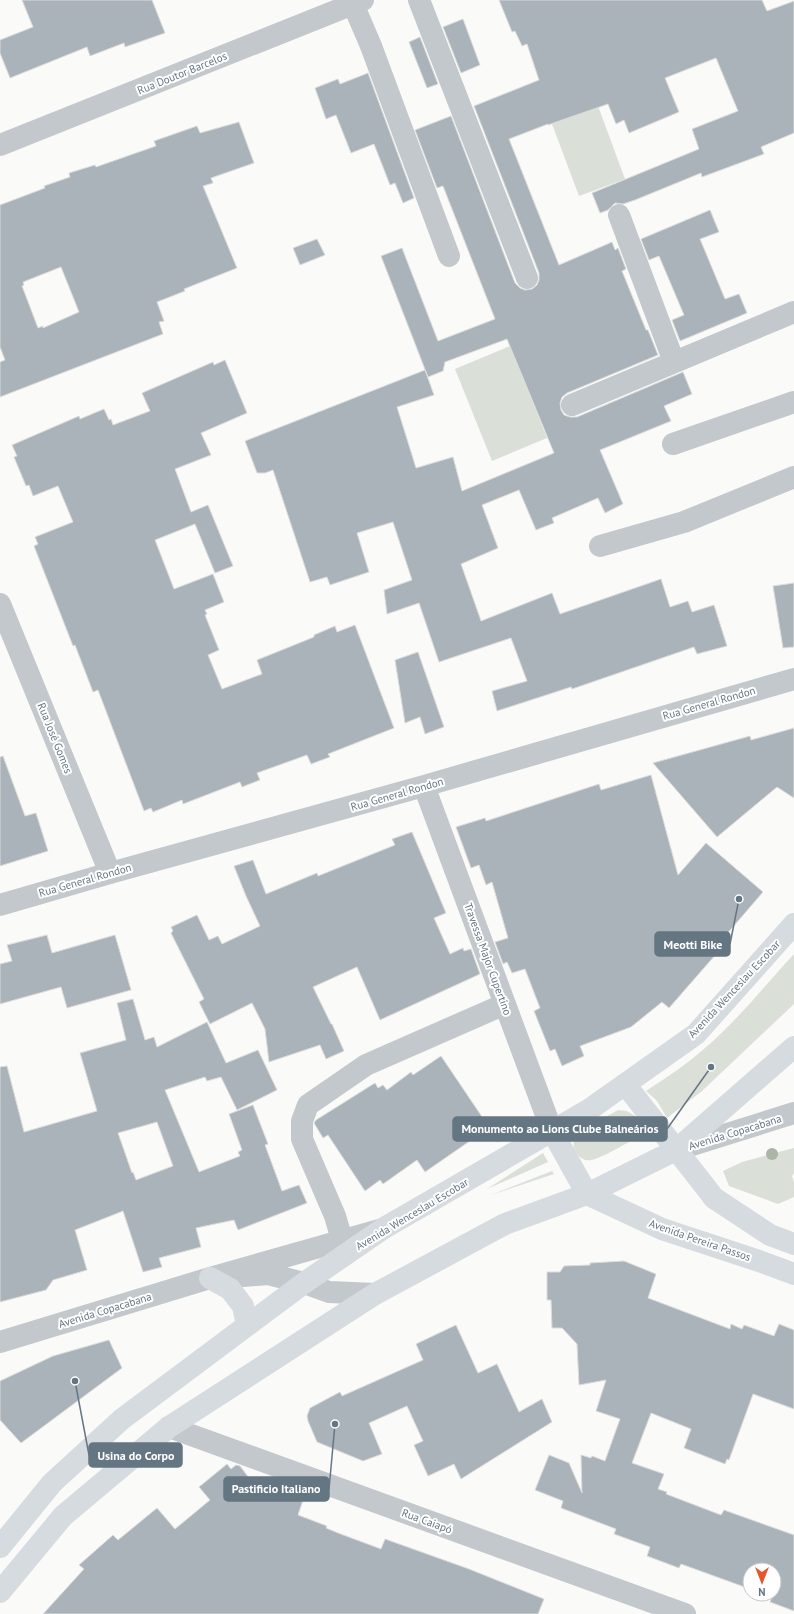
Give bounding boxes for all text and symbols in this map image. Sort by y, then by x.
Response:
street label: Rua Doutor Barcelos [135,48,229,97]
street label: Rua General Rondon [661,683,757,723]
street label: Rua José Gomes [35,701,76,776]
street label: Rua General Rondon [349,774,445,814]
street label: Rua General Rondon [37,860,133,900]
street label: Travessa Major Cupertino [461,901,515,1017]
callout: Meotti Bike [655,932,730,956]
text: Meotti Bike [664,937,722,952]
street label: Avenida Wenceslau Escobar [685,937,783,1041]
street label: Avenida Copacabana [687,1111,783,1153]
callout: Monumento ao Lions Clube Balneários [453,1117,667,1141]
text: Monumento ao Lions Clube Balneários [461,1121,659,1136]
street label: Avenida Wenceslau Escobar [353,1175,471,1253]
street label: Avenida Pereira Passos [647,1216,753,1264]
street label: Avenida Copacabana [57,1289,153,1331]
callout: Usina do Corpo [89,1443,182,1467]
text: Usina do Corpo [98,1448,175,1463]
callout: Pastificio Italiano [224,1477,329,1501]
text: Pastificio Italiano [232,1481,321,1496]
street label: Rua Caiapó [400,1505,454,1537]
north arrow [742,1562,782,1602]
text: N [758,1585,766,1599]

